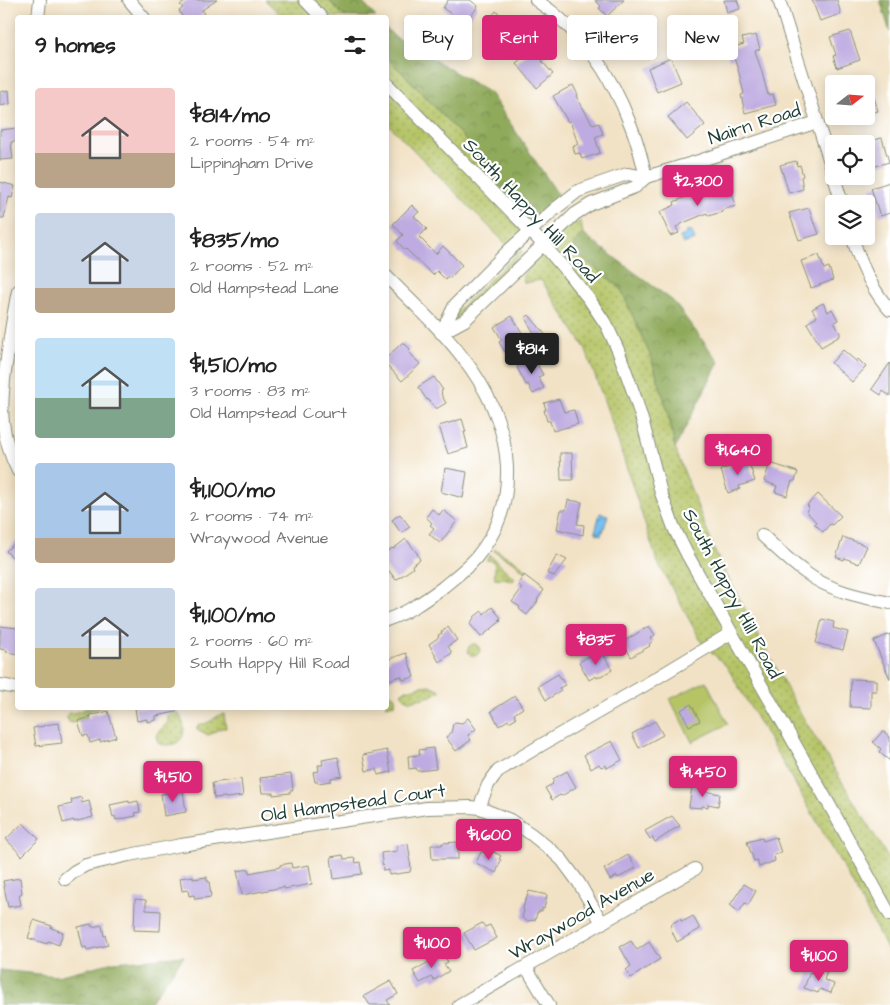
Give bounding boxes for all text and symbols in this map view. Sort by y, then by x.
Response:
chip: Buy [404,15,472,60]
chip: Rent [482,15,557,60]
chip: Filters [567,15,657,60]
chip: New [667,15,738,60]
text: 9 homes [35,31,116,60]
icon: filters [341,31,369,59]
north arrow [825,75,875,125]
map controls [825,75,875,245]
street label: Nairn Road [705,97,804,152]
text: $814/mo [190,101,270,130]
icon: home [75,108,135,168]
text: 2 rooms · 54 m² [190,130,315,152]
street label: South Happy Hill Road [456,133,605,290]
button: locate [825,135,875,185]
text: Lippingham Drive [190,152,313,174]
pin: $2,300 [657,164,739,207]
text: $2,300 [673,170,723,192]
button: layers [825,195,875,245]
text: $835/mo [190,226,279,255]
icon: home [75,233,135,293]
text: 2 rooms · 52 m² [190,255,313,277]
text: Old Hampstead Lane [190,277,339,299]
pin: $814 [502,332,562,375]
text: $814 [516,338,548,360]
text: $1,510/mo [190,351,277,380]
icon: home [75,358,135,418]
text: 3 rooms · 83 m² [190,380,310,402]
text: Old Hampstead Court [190,402,347,424]
pin: $1,640 [697,434,779,476]
text: $1,640 [716,439,760,461]
text: $1,100/mo [190,476,275,505]
icon: home [75,483,135,543]
street label: South Happy Hill Road [674,504,788,684]
text: 2 rooms · 74 m² [190,505,314,527]
text: Wraywood Avenue [190,527,328,549]
text: $1,100/mo [190,601,275,630]
icon: home [75,608,135,668]
pin: $835 [566,624,626,666]
text: $835 [577,629,615,651]
text: 2 rooms · 60 m² [190,630,313,652]
text: South Happy Hill Road [190,652,349,674]
pin: $1,450 [662,756,744,798]
pin: $1,510 [132,760,214,803]
text: $1,450 [680,761,726,783]
text: $1,510 [154,766,192,788]
street label: Old Hampstead Court [259,777,448,830]
pin: $1,600 [448,818,530,861]
text: $1,600 [467,824,511,846]
street label: Wraywood Avenue [504,862,660,968]
pin: $1,100 [391,926,473,969]
text: $1,100 [414,932,450,954]
pin: $1,100 [778,940,860,982]
text: $1,100 [801,945,837,967]

